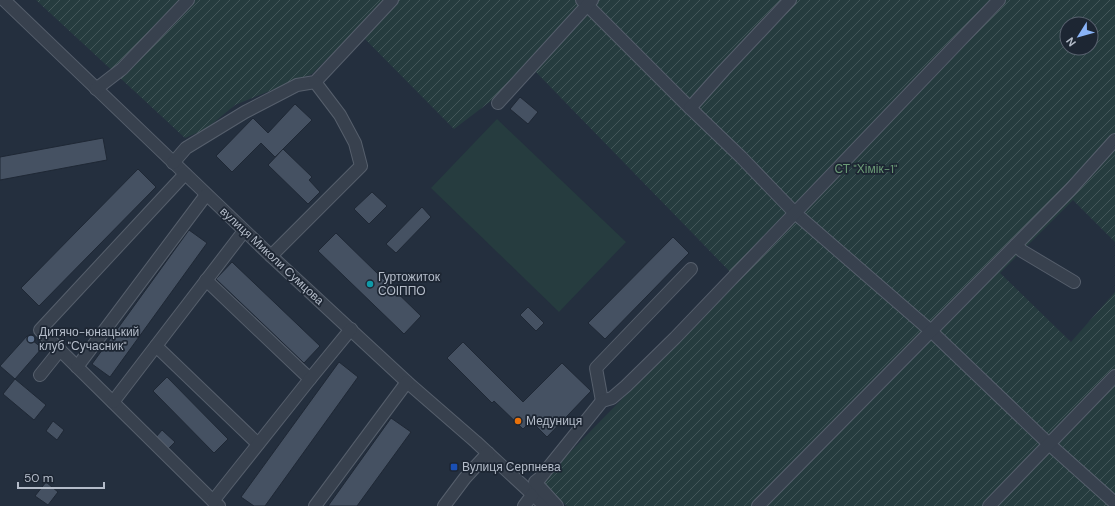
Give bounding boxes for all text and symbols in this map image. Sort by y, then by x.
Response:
north arrow [1059,16,1099,56]
text: N [1063,35,1079,49]
park label: СТ "Хімік-1" [835,161,898,177]
street label: вулиця Миколи Сумцова [217,204,328,309]
place label: Гуртожиток СОІППО [378,269,441,299]
marker: Гуртожиток СОІППО [365,279,375,289]
place label: Дитячо-юнацький клуб "Сучасник" [39,324,139,354]
marker: Дитячо-юнацький клуб "Сучасник" [26,334,36,344]
place label: Медуниця [526,413,582,429]
marker: Медуниця [513,416,523,426]
place label: Вулиця Серпнева [462,459,561,475]
marker: Вулиця Серпнева [449,462,459,472]
scale bar [18,464,104,490]
text: 50 m [24,470,53,486]

